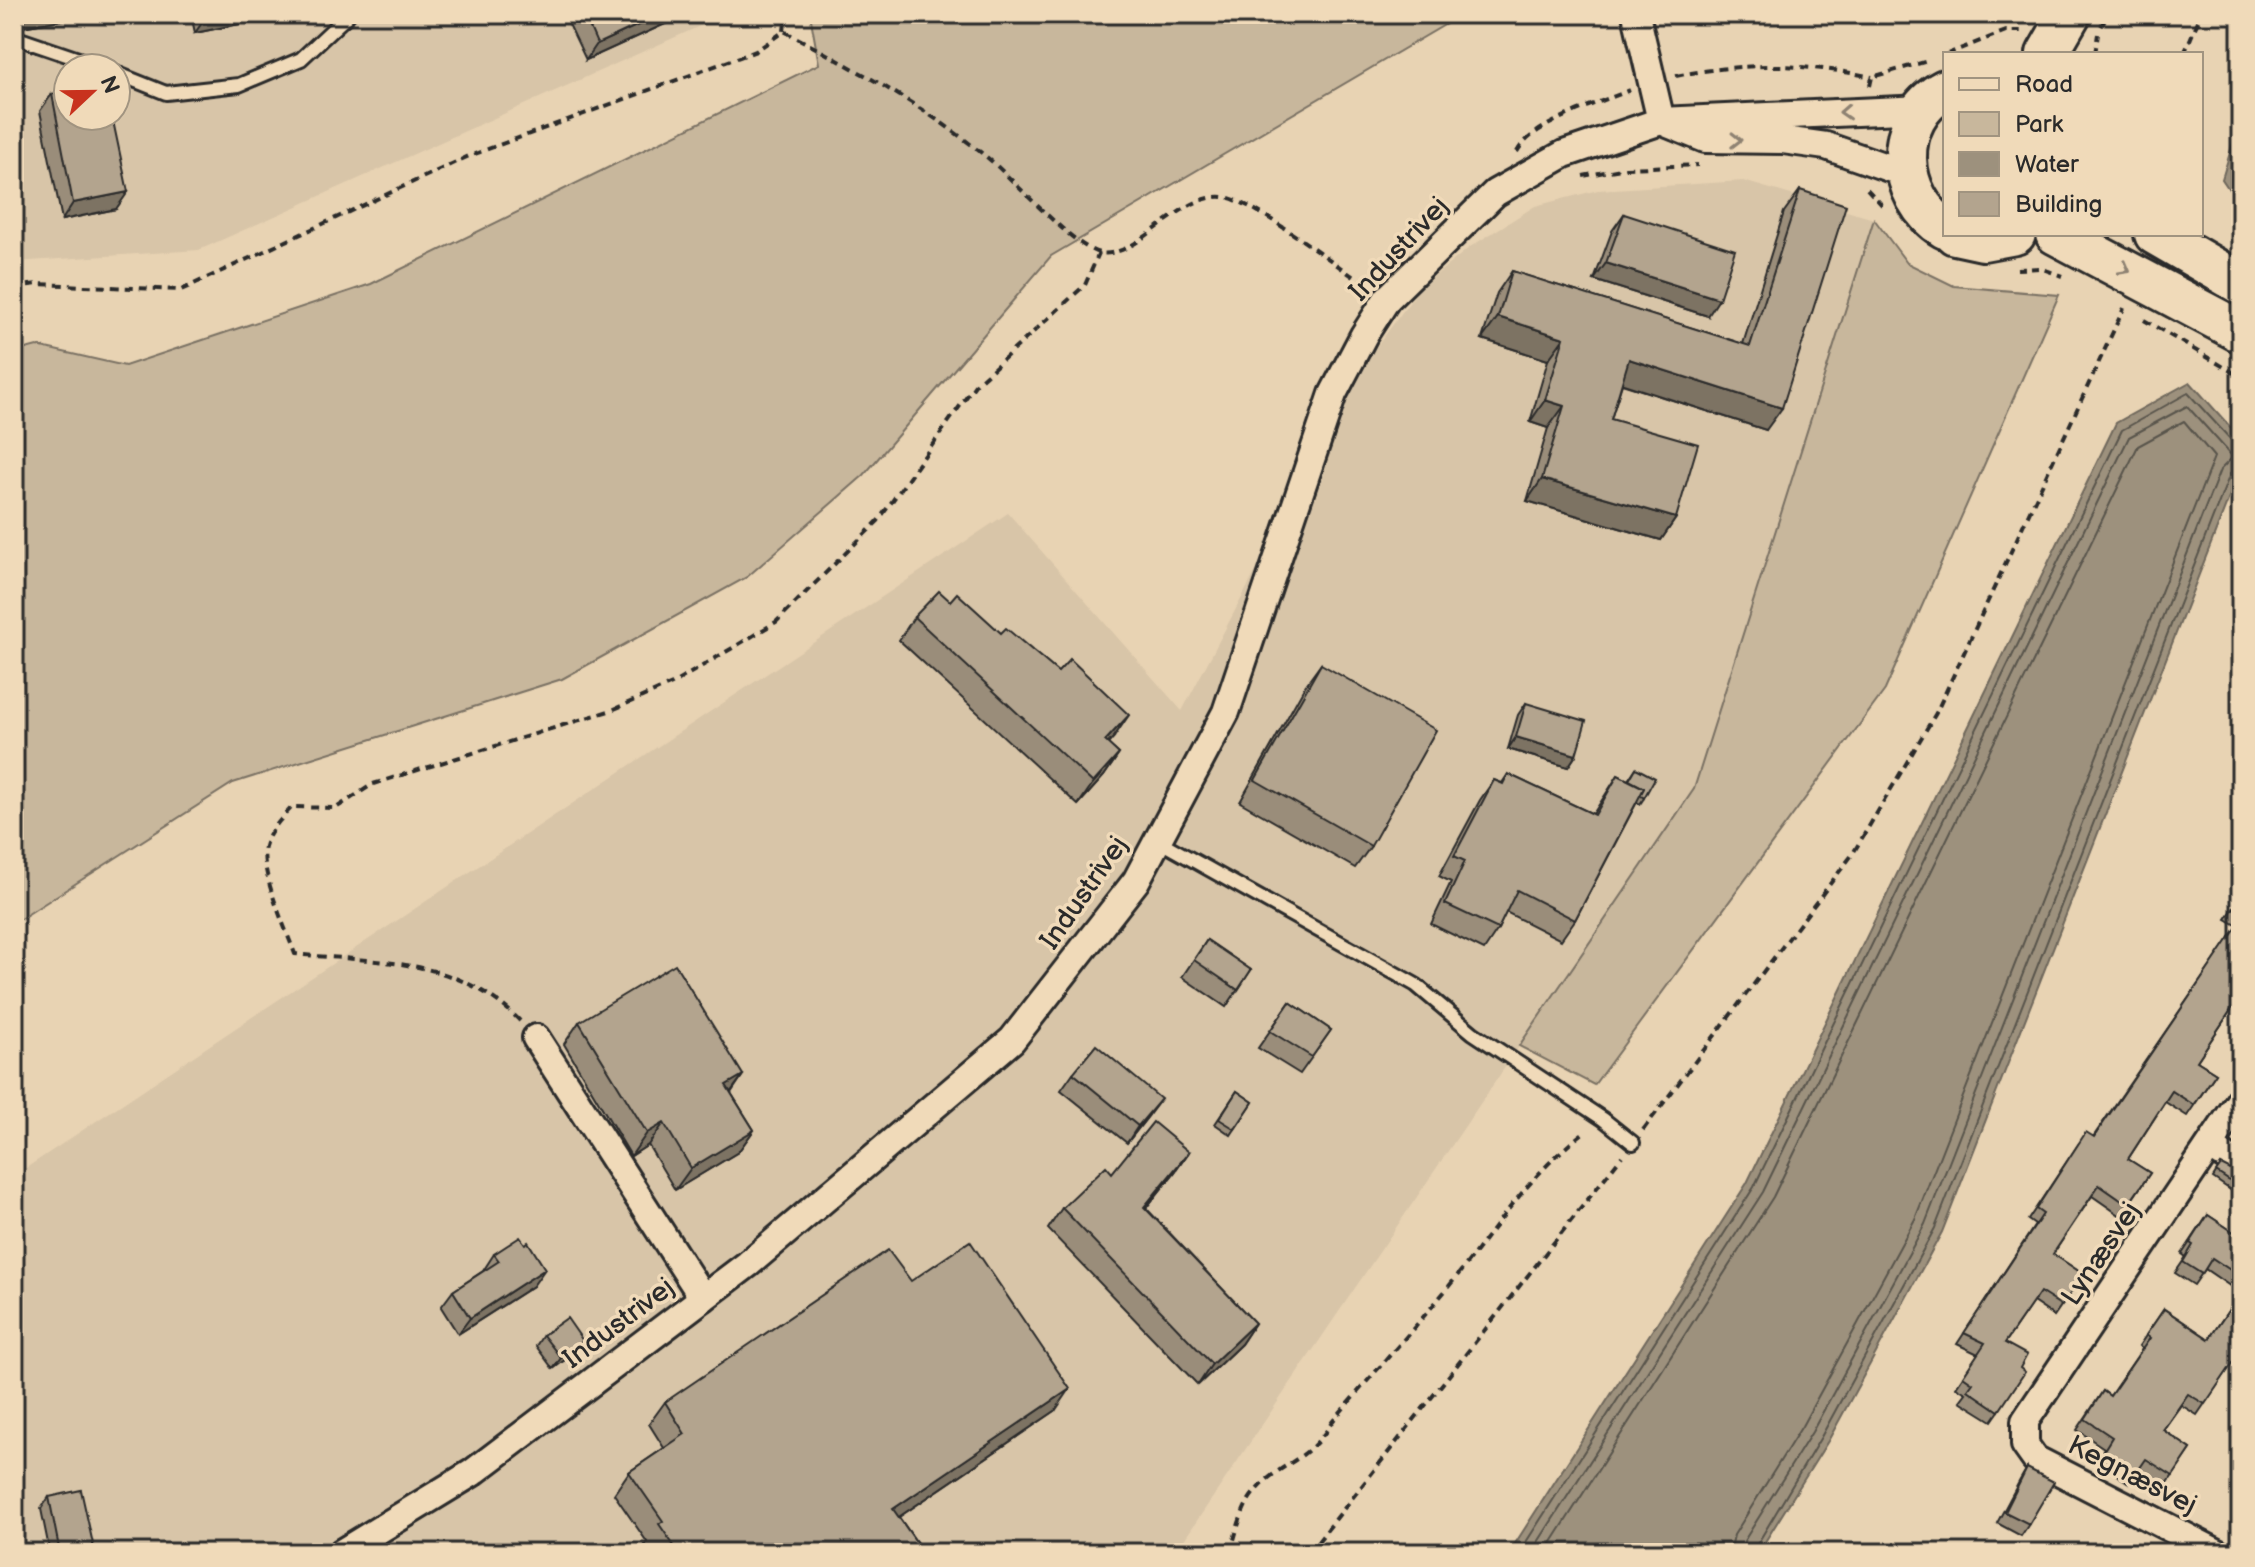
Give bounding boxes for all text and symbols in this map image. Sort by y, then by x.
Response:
north arrow [52,52,132,132]
legend [1943,52,2203,236]
text: Road [2015,70,2073,99]
text: N [94,72,125,98]
one-way arrow [1838,104,1851,121]
text: Park [2015,110,2063,139]
one-way arrow [1730,131,1743,148]
text: Water [2015,150,2079,179]
street label: Industrivej [1342,190,1456,308]
text: Building [2015,190,2102,219]
one-way arrow [2117,259,2131,275]
street label: Industrivej [1033,830,1135,956]
street label: Lynæsvej [2055,1196,2148,1312]
street label: Industrivej [557,1271,681,1376]
street label: Kegnæsvej [2062,1429,2202,1522]

